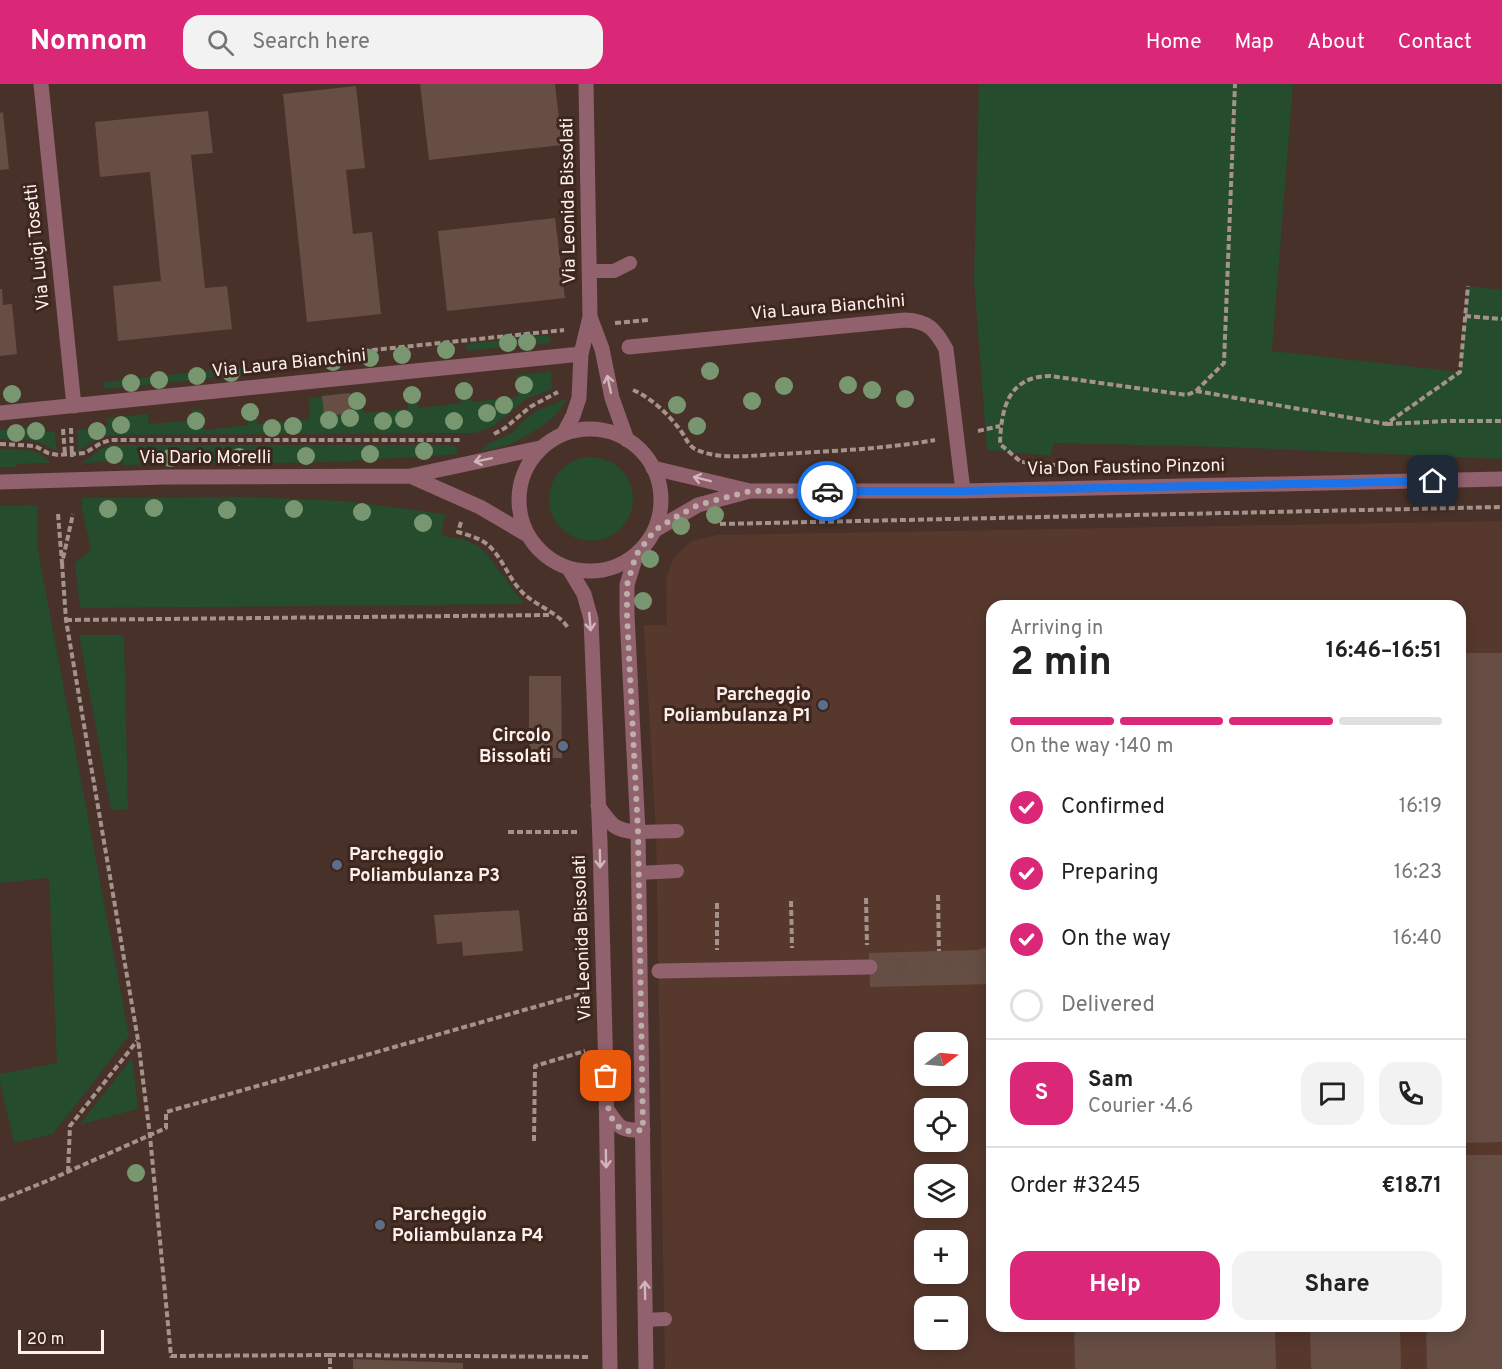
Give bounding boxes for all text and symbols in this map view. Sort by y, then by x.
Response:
search box [183,15,603,69]
text: Nomnom [30,24,147,60]
icon: search [204,26,237,59]
text: Search here [252,29,370,56]
text: Home [1146,29,1202,56]
text: Map [1235,29,1274,56]
text: About [1307,29,1365,56]
text: Contact [1398,29,1472,56]
street label: Via Leonida Bissolati [556,118,582,284]
street label: Via Luigi Tosetti [20,183,56,311]
street label: Via Laura Bianchini [750,290,906,326]
street label: Via Laura Bianchini [211,344,367,384]
one-way arrow [603,375,614,395]
street label: Via Dario Morelli [139,447,271,470]
one-way arrow [474,455,493,467]
street label: Via Don Faustino Pinzoni [1027,455,1225,481]
pin [1407,455,1458,506]
courier [797,461,857,521]
icon: home [1416,464,1449,497]
one-way arrow [693,472,712,484]
icon: car [811,475,844,508]
one-way arrow [585,612,596,632]
text: Arriving in [1010,616,1103,642]
text: 16:46–16:51 [1326,638,1442,665]
text: 2 min [1010,640,1112,689]
place label: Parcheggio Poliambulanza P1 [663,684,811,728]
marker: Parcheggio Poliambulanza P1 [816,698,830,712]
place label: Circolo Bissolati [479,725,551,769]
text: On the way · 140 m [1010,734,1173,760]
marker: Circolo Bissolati [556,739,570,753]
icon: check [1010,791,1043,824]
text: Confirmed [1061,794,1165,821]
text: 16:19 [1399,794,1442,820]
place label: Parcheggio Poliambulanza P3 [349,844,500,888]
one-way arrow [594,849,606,869]
street label: Via Leonida Bissolati [569,854,597,1022]
icon: check [1010,857,1043,890]
marker: Parcheggio Poliambulanza P3 [330,858,344,872]
text: Preparing [1061,860,1159,887]
text: 16:23 [1394,860,1442,886]
icon: check [1010,923,1043,956]
text: On the way [1061,926,1171,953]
text: 16:40 [1393,926,1442,952]
text: Delivered [1061,992,1155,1019]
north arrow [914,1032,968,1086]
map controls [914,1032,968,1350]
pin [580,1050,631,1101]
icon: bag [589,1059,622,1092]
button: chat [1301,1062,1364,1125]
button: phone [1379,1062,1442,1125]
text: Sam [1088,1067,1133,1094]
text: S [1035,1080,1048,1107]
text: Courier · 4.6 [1088,1094,1193,1120]
button: locate [914,1098,968,1152]
one-way arrow [600,1148,612,1168]
button: layers [914,1164,968,1218]
text: Order #3245 [1010,1173,1141,1200]
text: €18.71 [1381,1173,1442,1200]
place label: Parcheggio Poliambulanza P4 [392,1204,544,1248]
marker: Parcheggio Poliambulanza P4 [373,1218,387,1232]
button: + [914,1230,968,1284]
button: Help [1010,1251,1220,1320]
button: Share [1232,1251,1442,1320]
one-way arrow [639,1280,651,1300]
button: − [914,1296,968,1350]
scale bar [18,1327,104,1354]
text: 20 m [27,1330,64,1350]

